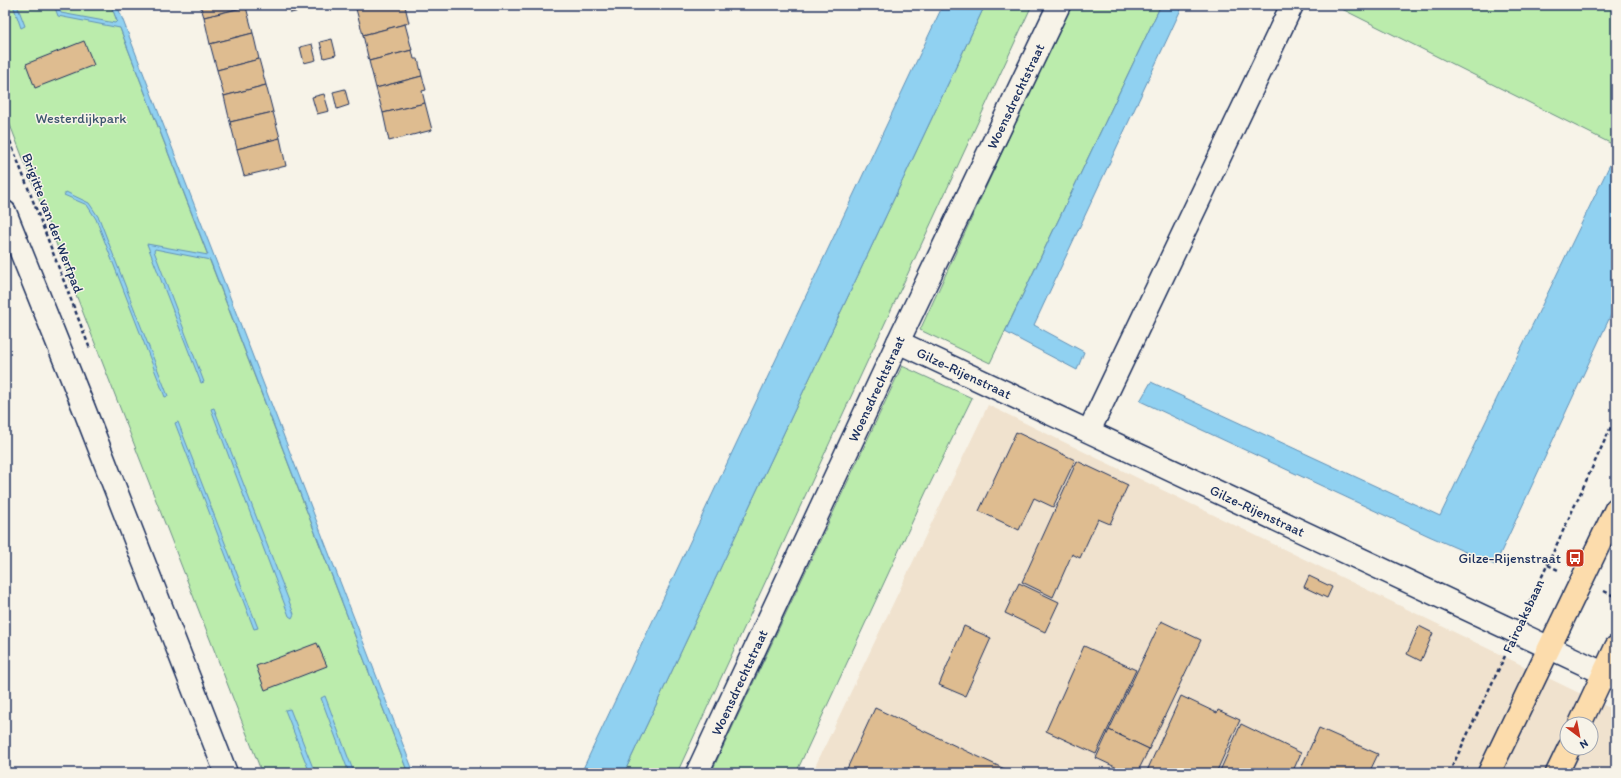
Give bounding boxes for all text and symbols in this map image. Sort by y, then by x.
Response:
street label: Woensdrechtstraat [983,41,1048,152]
park label: Westerdijkpark [35,110,127,127]
street label: Brigitte van der Werfpad [18,151,87,296]
street label: Woensdrechtstraat [845,333,909,445]
street label: Gilze-Rijenstraat [914,344,1014,403]
street label: Gilze-Rijenstraat [1207,482,1307,541]
bus stop icon: Gilze-Rijenstraat [1564,547,1586,569]
place label: Gilze-Rijenstraat [1458,550,1561,567]
street label: Fairoaksbaan [1499,576,1548,656]
street label: Woensdrechtstraat [708,627,772,738]
north arrow [1559,716,1599,756]
text: N [1577,737,1591,752]

